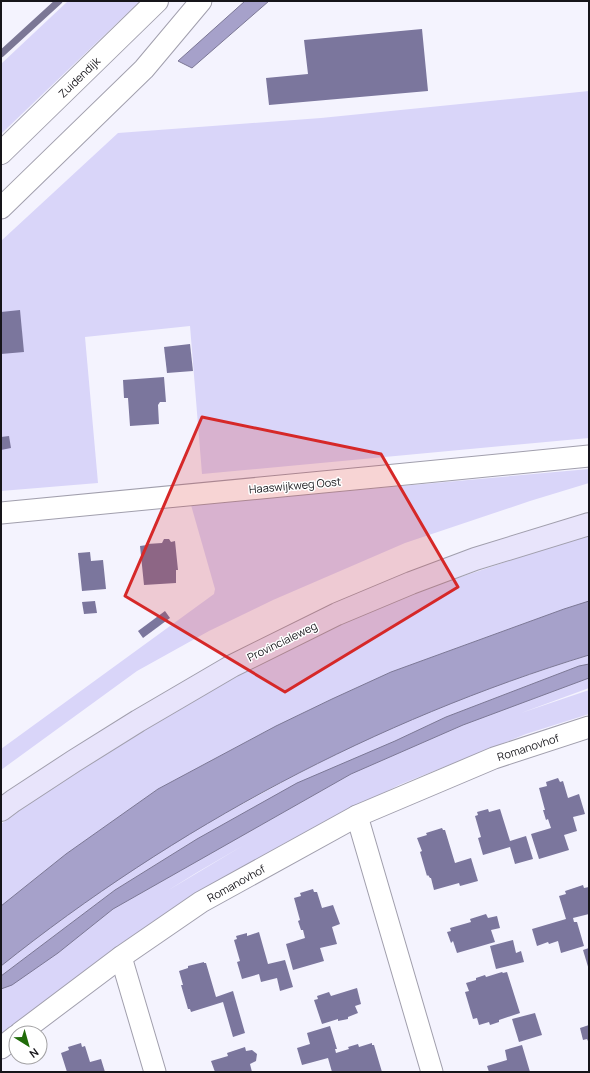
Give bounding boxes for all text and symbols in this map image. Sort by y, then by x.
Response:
street label: Zuidendijk [55,53,103,101]
street label: Haaswijkweg Oost [248,473,342,497]
street label: Provincialeweg [245,618,319,664]
street label: Romanovhof [495,730,561,764]
street label: Romanovhof [204,861,268,905]
north arrow [8,1025,48,1065]
text: N [27,1045,42,1062]

